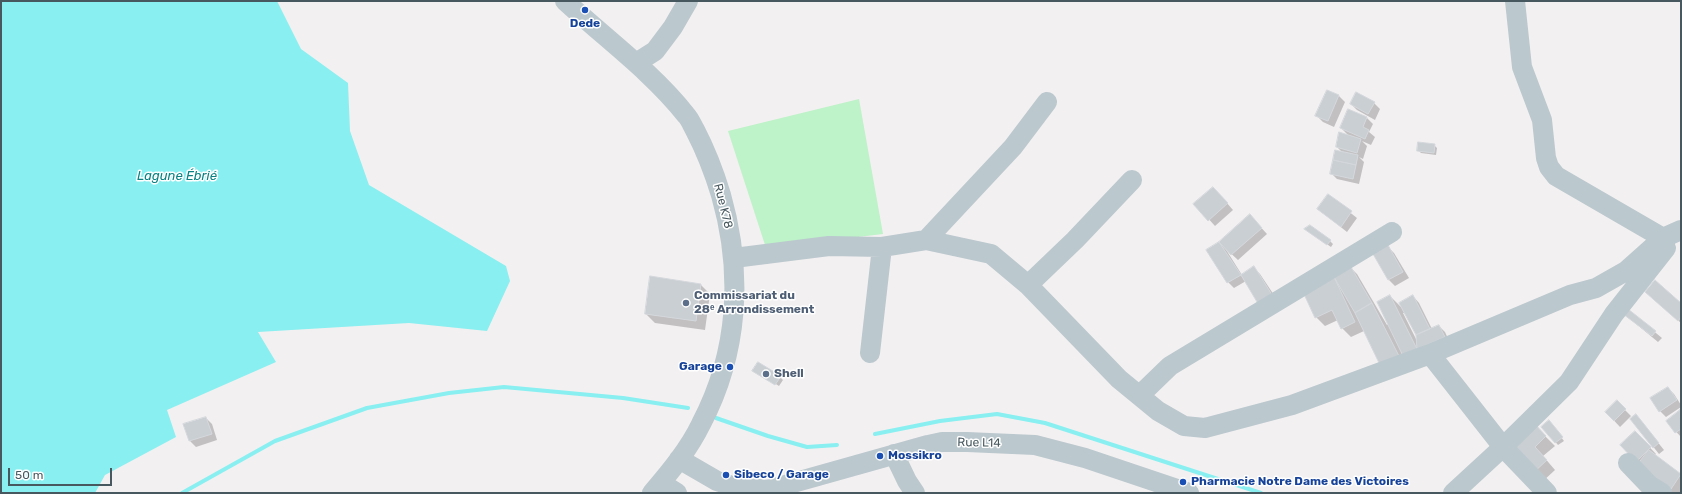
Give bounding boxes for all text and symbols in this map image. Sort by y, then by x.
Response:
marker: Dede [580,5,590,15]
place label: Dede [570,17,600,31]
water label: Lagune Ébrié [137,168,217,184]
street label: Rue K78 [710,182,736,230]
place label: Commissariat du 28ᵉ Arrondissement [694,289,814,317]
marker: Commissariat du 28ᵉ Arrondissement [681,298,691,308]
place label: Garage [679,360,722,374]
marker: Garage [725,362,735,372]
place label: Shell [774,367,804,381]
marker: Shell [761,369,771,379]
street label: Rue L14 [957,435,1001,451]
place label: Mossikro [888,449,942,463]
marker: Mossikro [875,451,885,461]
scale bar [10,460,114,486]
text: 50 m [15,468,43,482]
place label: Sibeco / Garage [734,468,829,482]
marker: Sibeco / Garage [721,470,731,480]
place label: Pharmacie Notre Dame des Victoires [1191,475,1409,489]
marker: Pharmacie Notre Dame des Victoires [1178,477,1188,487]

